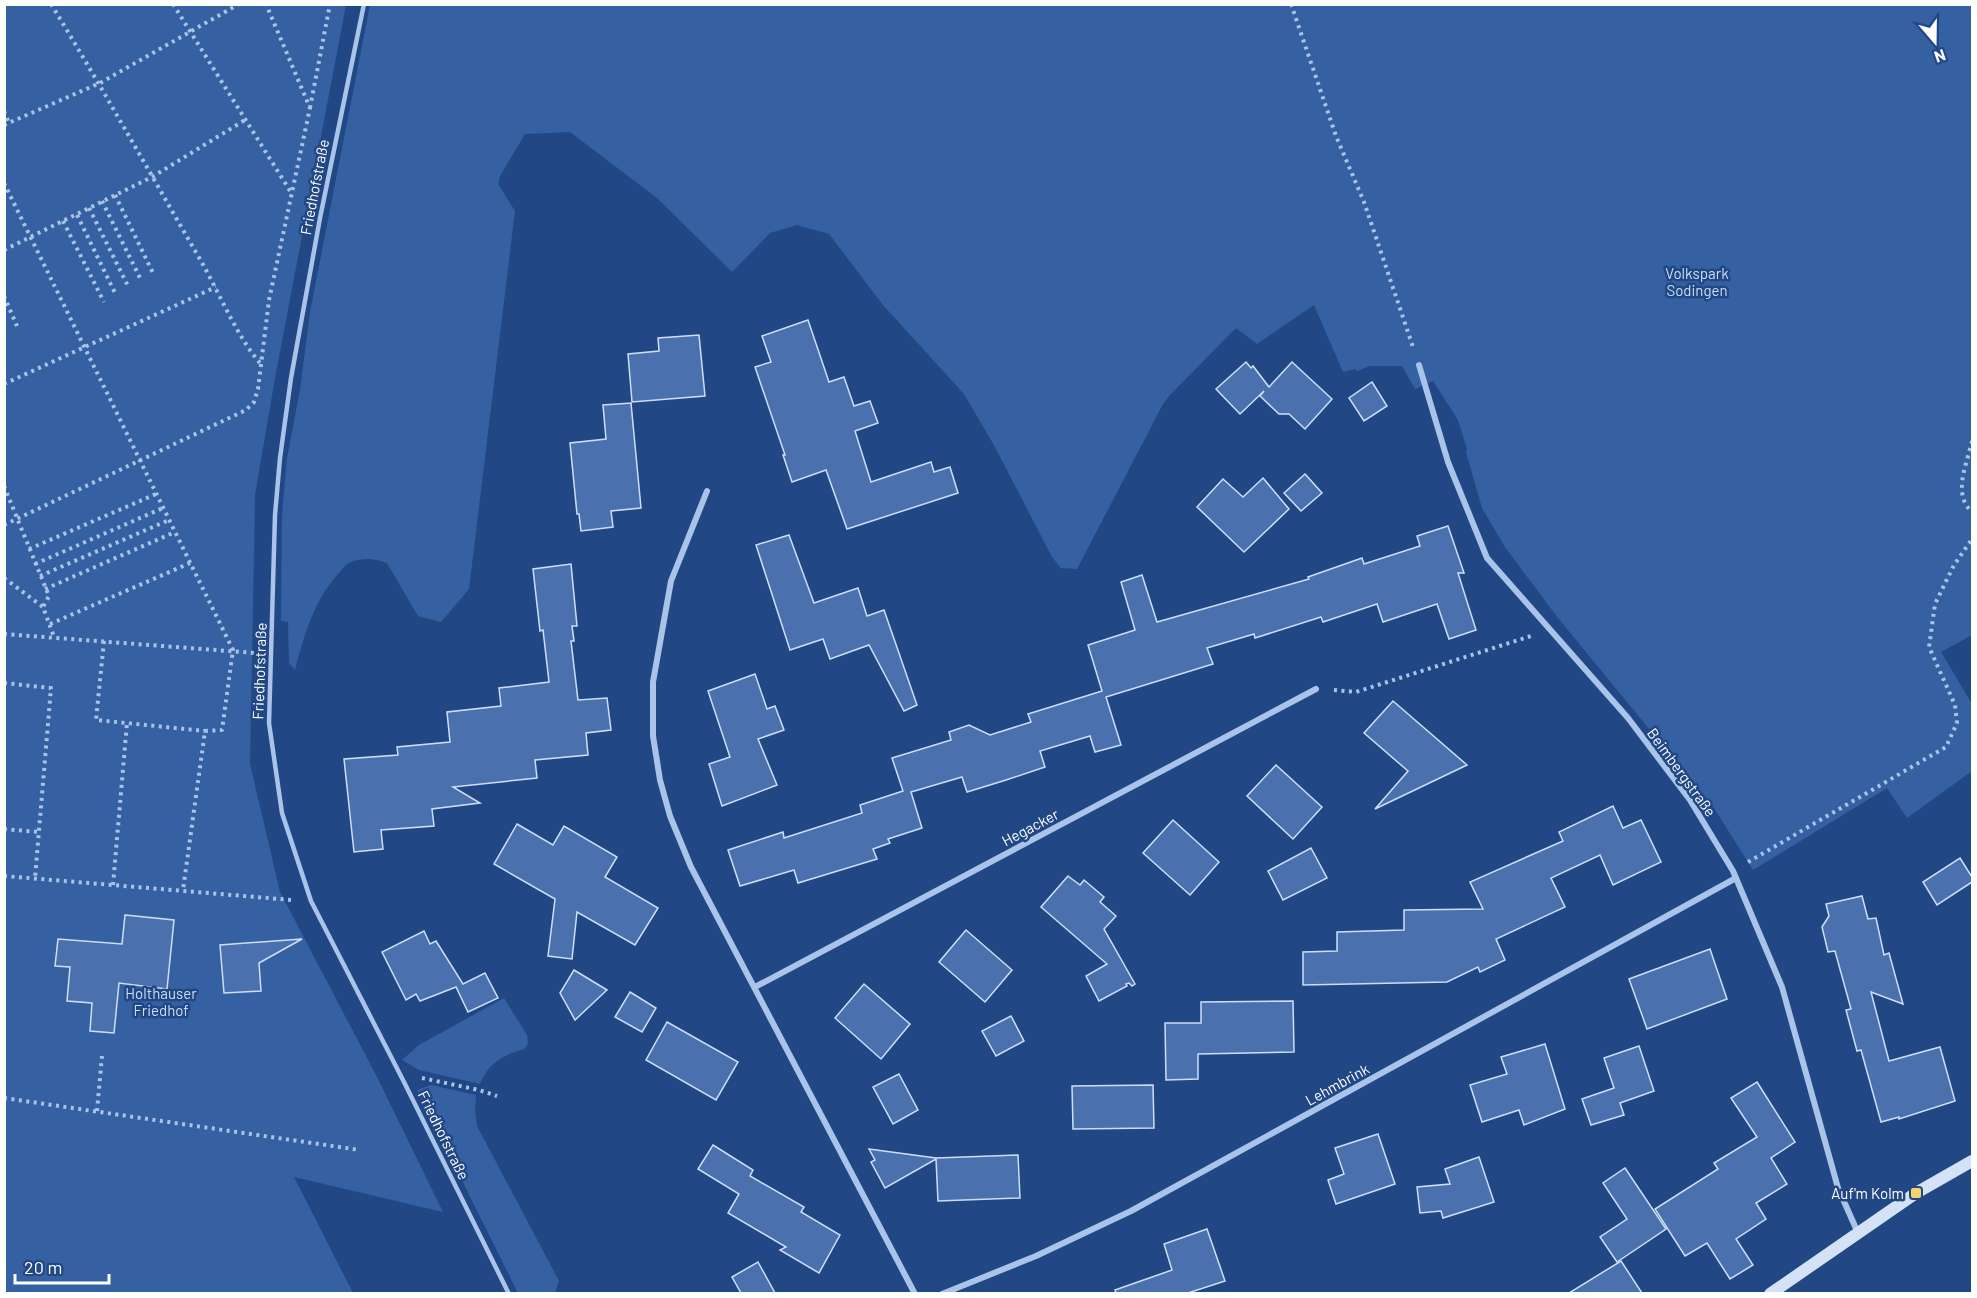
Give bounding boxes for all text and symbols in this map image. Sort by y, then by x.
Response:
north arrow [1905,12,1965,72]
text: N [1932,46,1949,67]
street label: Friedhofstraße [296,138,332,236]
park label: Volkspark Sodingen [1665,264,1729,299]
street label: Friedhofstraße [248,622,270,720]
street label: Beimbergstraße [1644,724,1720,820]
street label: Hegacker [998,804,1062,849]
park label: Holthauser Friedhof [125,984,197,1019]
street label: Lehmbrink [1302,1059,1372,1109]
street label: Friedhofstraße [415,1087,473,1183]
place label: Auf'm Kolm [1831,1184,1904,1202]
marker: Auf'm Kolm [1909,1186,1923,1200]
scale bar [15,1247,110,1285]
text: 20 m [24,1256,62,1278]

